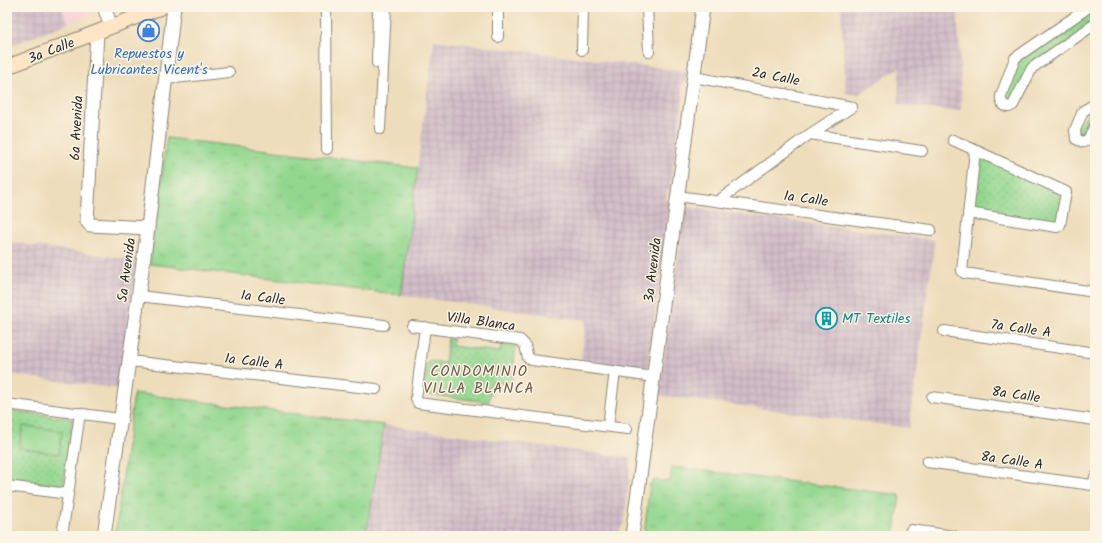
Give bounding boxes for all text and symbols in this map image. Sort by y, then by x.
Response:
shop icon: Repuestos y Lubricantes Vicent's [136,18,162,44]
street label: 3a Calle [25,32,78,70]
place label: Repuestos y Lubricantes Vicent's [90,43,208,81]
street label: 2a Calle [750,62,802,93]
street label: 6a Avenida [64,95,90,161]
street label: 1a Calle [782,185,830,213]
street label: 3a Avenida [638,236,668,304]
street label: 5a Avenida [112,237,142,304]
street label: 1a Calle [239,284,287,312]
building icon: MT Textiles [813,305,839,331]
street label: Villa Blanca [445,306,517,338]
place label: MT Textiles [842,308,910,330]
street label: 7a Calle A [989,314,1053,344]
street label: 1a Calle A [223,347,284,376]
district label: CONDOMINIO VILLA BLANCA [423,360,535,401]
street label: 8a Calle [990,381,1042,409]
street label: 8a Calle A [979,446,1045,476]

